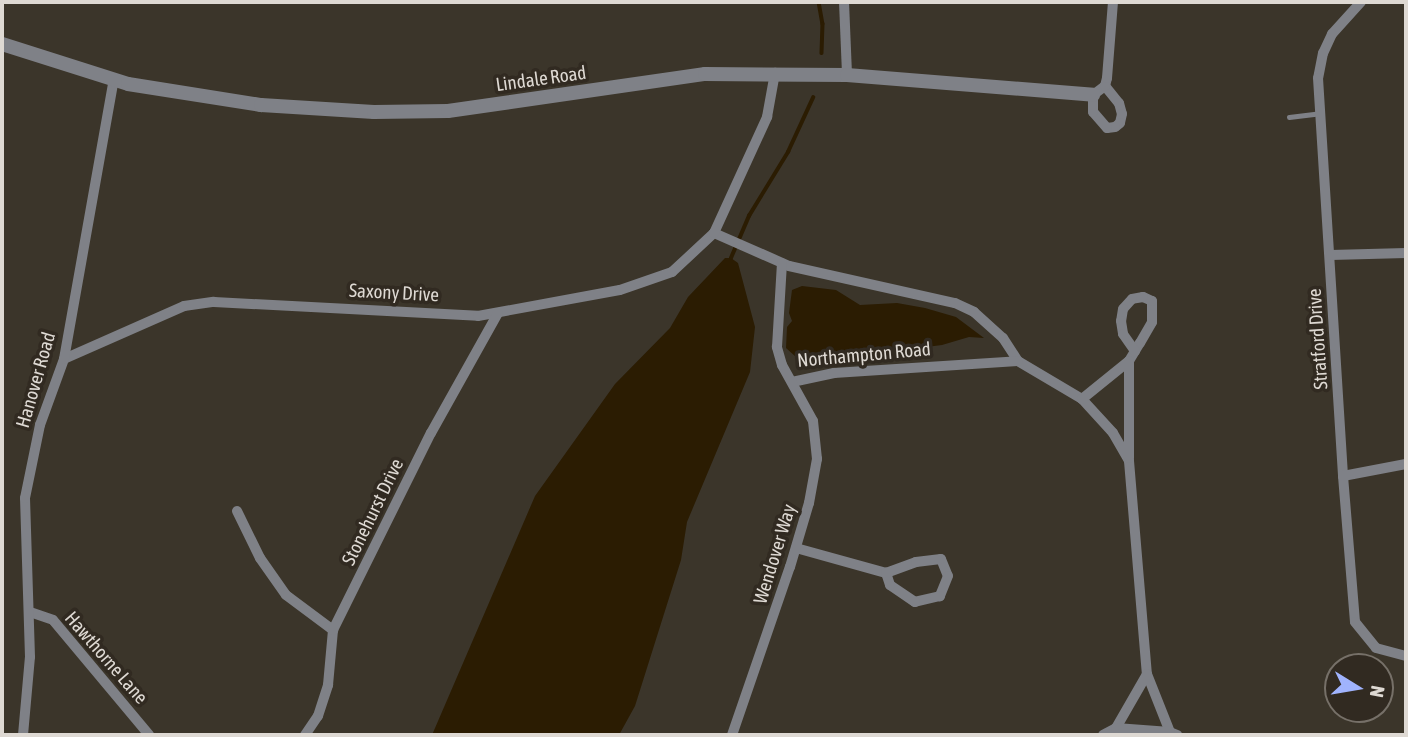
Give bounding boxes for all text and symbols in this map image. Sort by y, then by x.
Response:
street label: Lindale Road [494,61,588,97]
street label: Saxony Drive [349,279,439,307]
street label: Stratford Drive [1303,288,1333,390]
street label: Hanover Road [11,329,61,431]
street label: Northampton Road [796,338,932,372]
street label: Stonehurst Drive [337,455,409,569]
street label: Wendover Way [749,501,801,607]
street label: Hawthorne Lane [60,607,152,709]
north arrow [1324,653,1394,723]
text: N [1366,684,1390,699]

